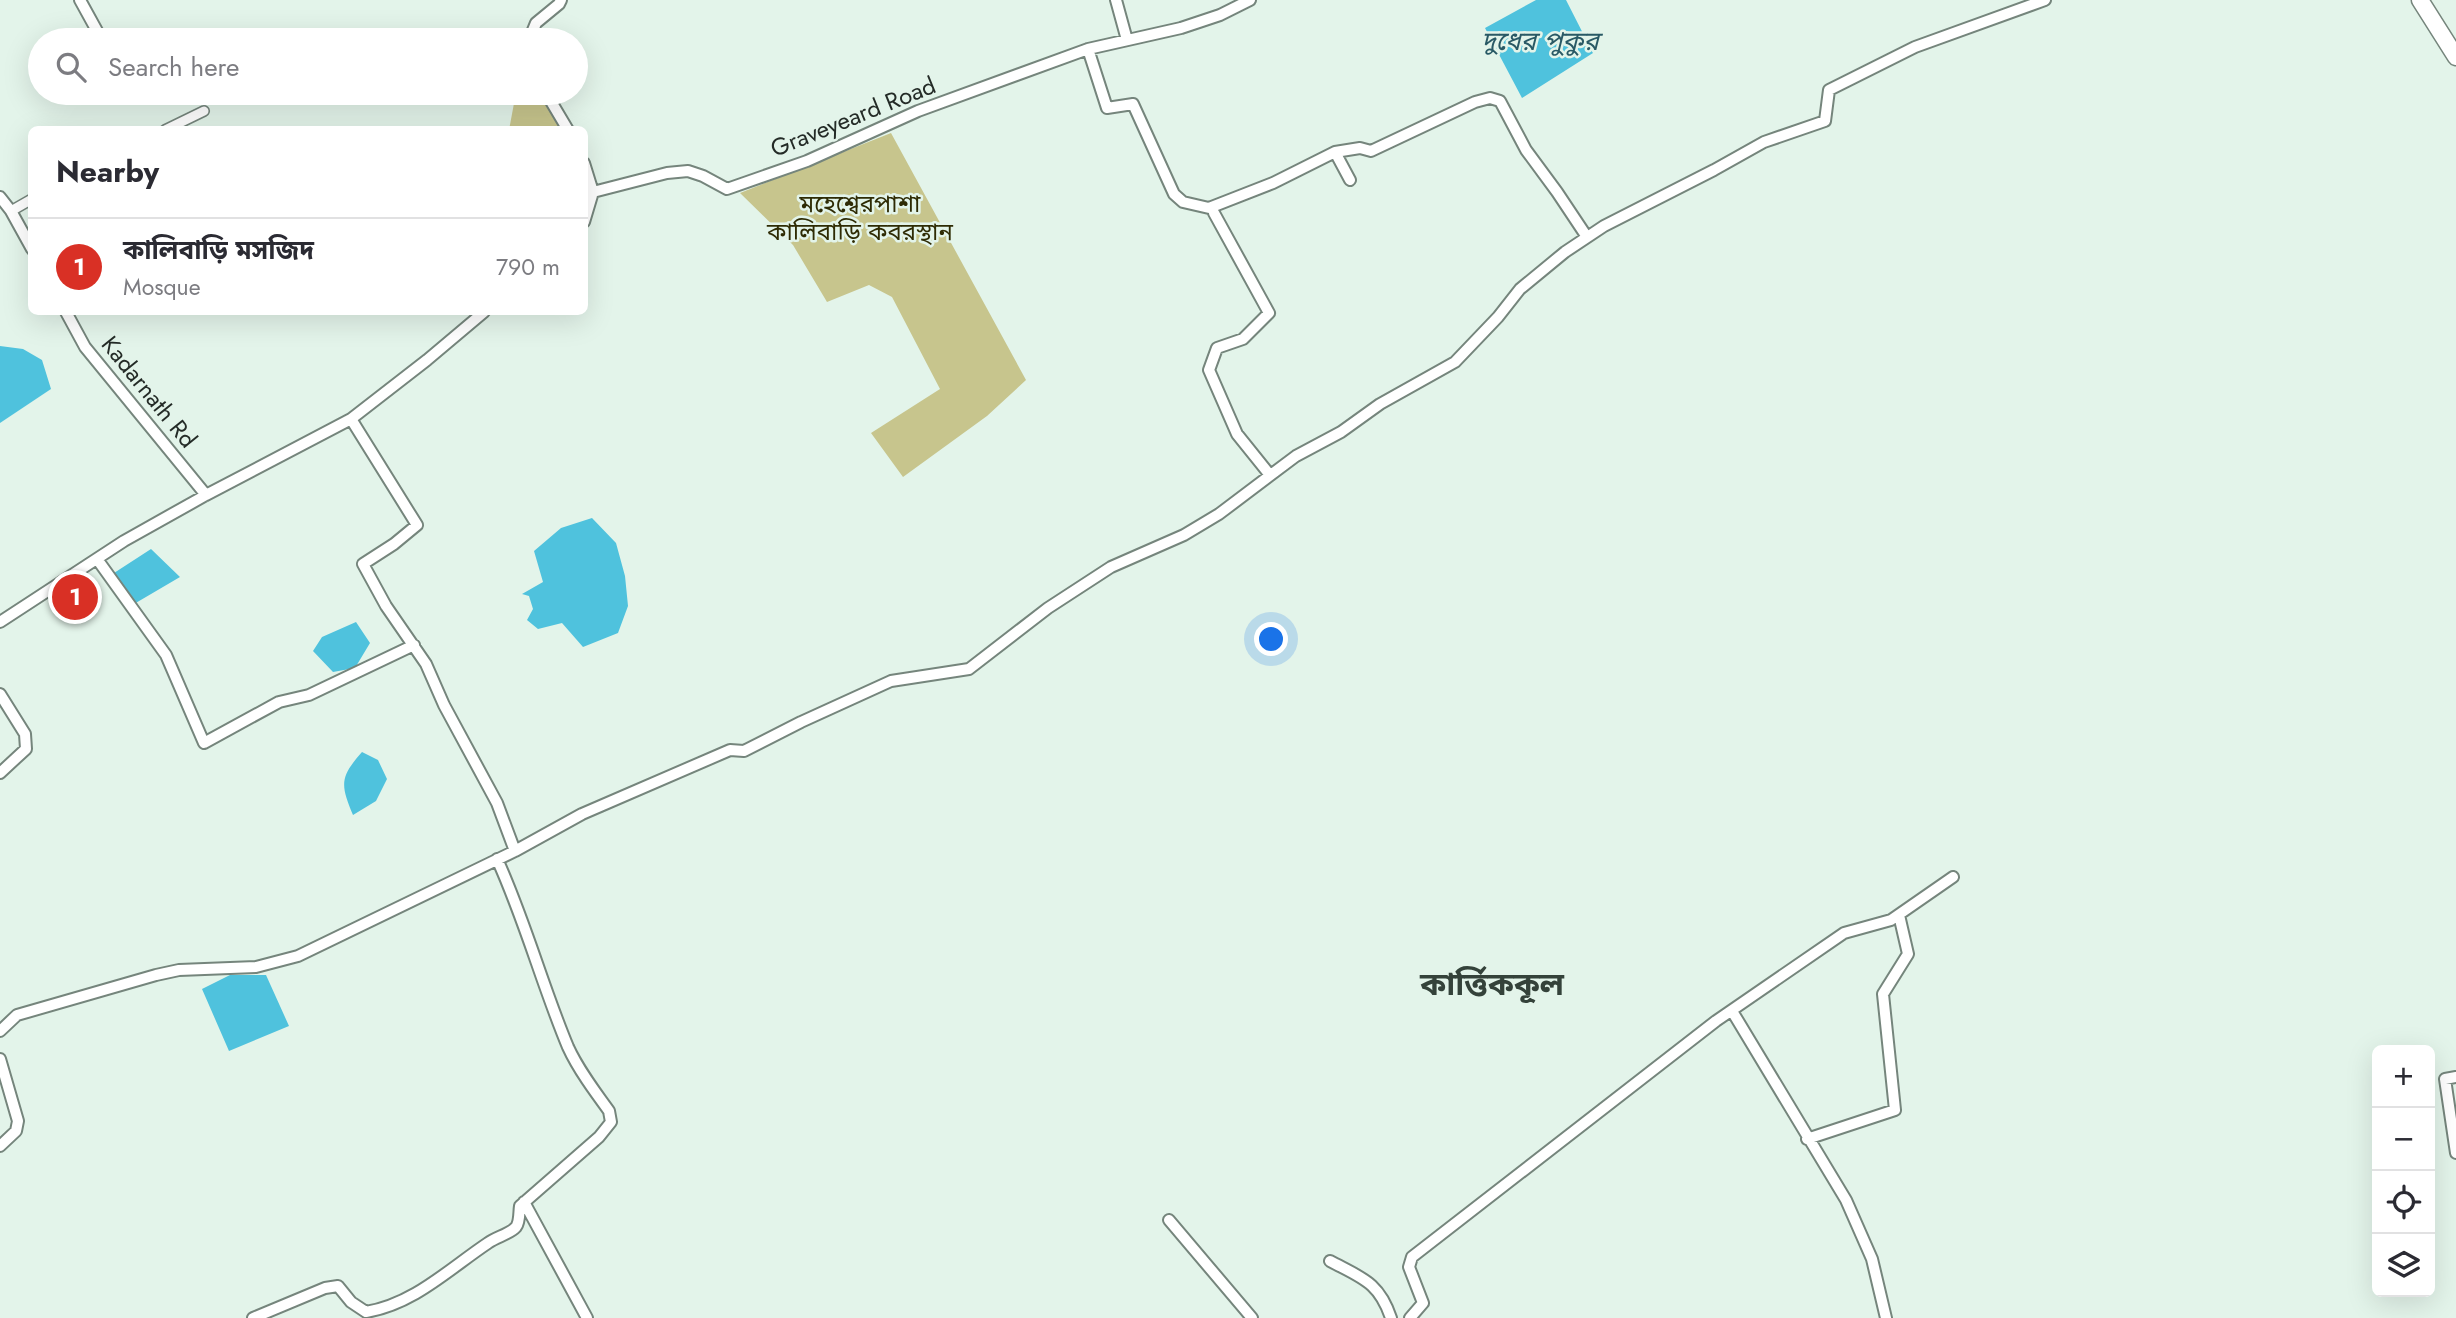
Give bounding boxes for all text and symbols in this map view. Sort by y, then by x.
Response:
water label: দুধের পুকুর [1481,22,1603,60]
search box [28,28,588,105]
icon: search [52,48,90,86]
text: Search here [108,48,240,86]
street label: Graveyeard Road [765,67,941,166]
text: Nearby [56,150,159,193]
park label: মহেশ্বেরপাশা কালিবাড়ি কবরস্থান [766,186,953,249]
text: কালিবাড়ি মসজিদ [123,231,314,269]
text: 1 [73,250,85,284]
text: 790 m [496,250,560,284]
text: Mosque [123,270,201,304]
street label: Kadarnath Rd [93,328,206,455]
pin: 1 [52,571,98,623]
your location [1254,622,1288,656]
district label: কার্ত্তিককূল [1419,961,1565,1007]
map controls [2372,1045,2435,1297]
button: + [2372,1045,2435,1108]
button: − [2372,1108,2435,1171]
button: locate [2372,1171,2435,1234]
button: layers [2372,1234,2435,1297]

